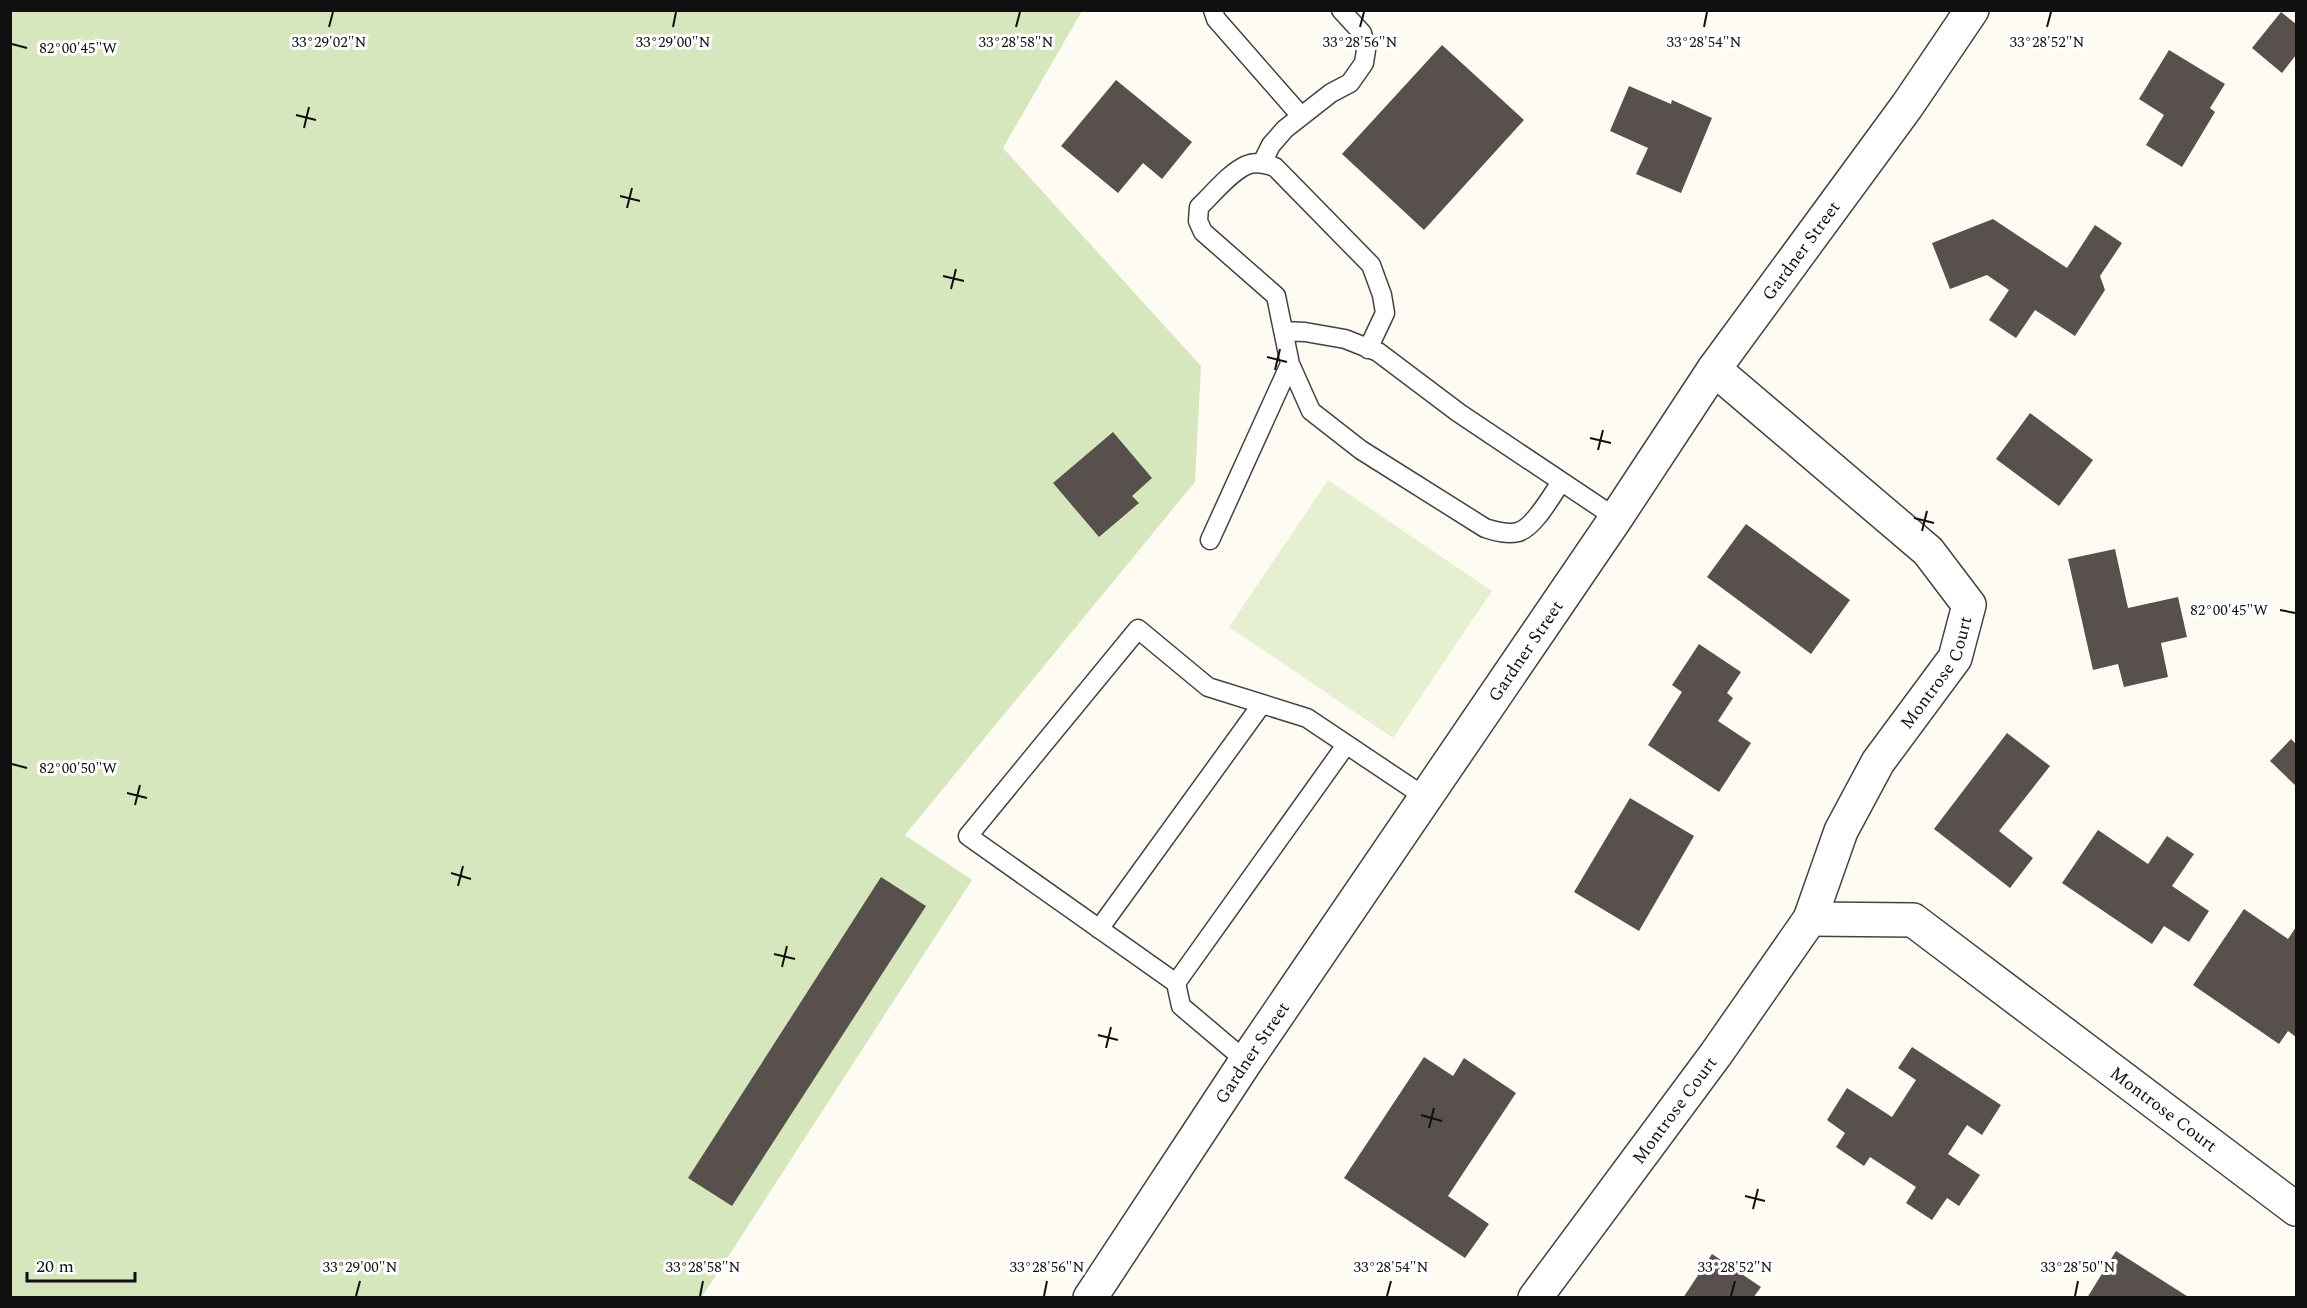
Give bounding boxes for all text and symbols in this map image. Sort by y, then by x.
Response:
text: 33°29'02"N [292,31,367,54]
text: 33°29'00"N [636,31,711,54]
text: 33°28'58"N [979,31,1054,54]
text: 33°28'56"N [1323,31,1398,54]
text: 33°28'54"N [1667,31,1742,54]
text: 33°28'52"N [2010,31,2085,54]
text: 82°00'45"W [39,37,117,60]
street label: Gardner Street [1755,195,1847,306]
street label: Gardner Street [1481,595,1570,708]
text: 82°00'45"W [2190,599,2268,622]
street label: Montrose Court [1894,613,1979,735]
text: 82°00'50"W [39,757,117,780]
street label: Gardner Street [1208,996,1297,1109]
street label: Montrose Court [1626,1051,1724,1170]
street label: Montrose Court [2104,1060,2223,1159]
scale bar [27,1245,135,1283]
text: 20 m [36,1253,74,1280]
text: 33°29'00"N [323,1256,398,1279]
text: 33°28'58"N [666,1256,741,1279]
text: 33°28'56"N [1010,1256,1085,1279]
text: 33°28'54"N [1354,1256,1429,1279]
text: 33°28'52"N [1698,1256,1773,1279]
text: 33°28'50"N [2041,1256,2116,1279]

